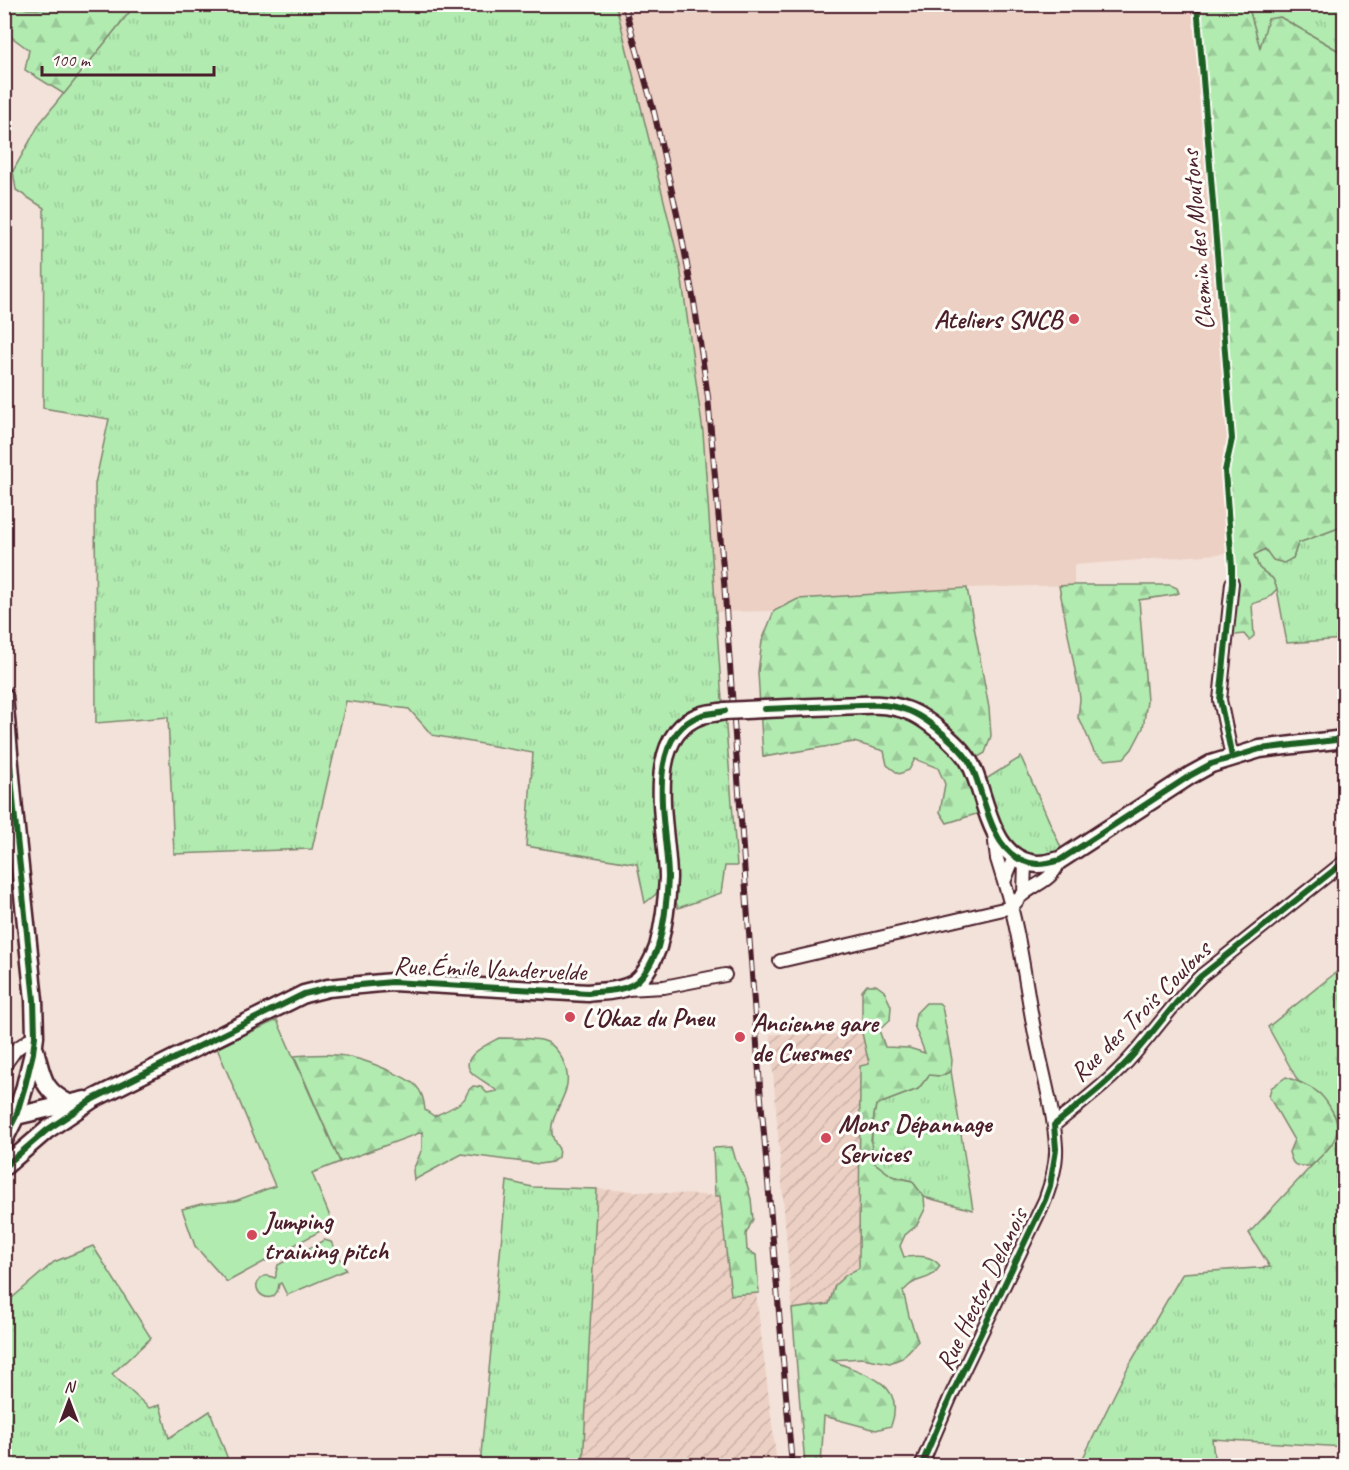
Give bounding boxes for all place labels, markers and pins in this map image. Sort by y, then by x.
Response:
place label: Ateliers SNCB [934,303,1064,336]
marker: Ateliers SNCB [1067,312,1081,326]
place label: L'Okaz du Pneu [582,1001,716,1034]
place label: Ancienne gare de Cuesmes [752,1006,880,1069]
marker: L'Okaz du Pneu [563,1010,577,1024]
marker: Ancienne gare de Cuesmes [733,1030,747,1044]
place label: Mons Dépannage Services [838,1107,994,1170]
marker: Mons Dépannage Services [819,1131,833,1145]
place label: Jumping training pitch [262,1204,389,1267]
marker: Jumping training pitch [245,1228,259,1242]

